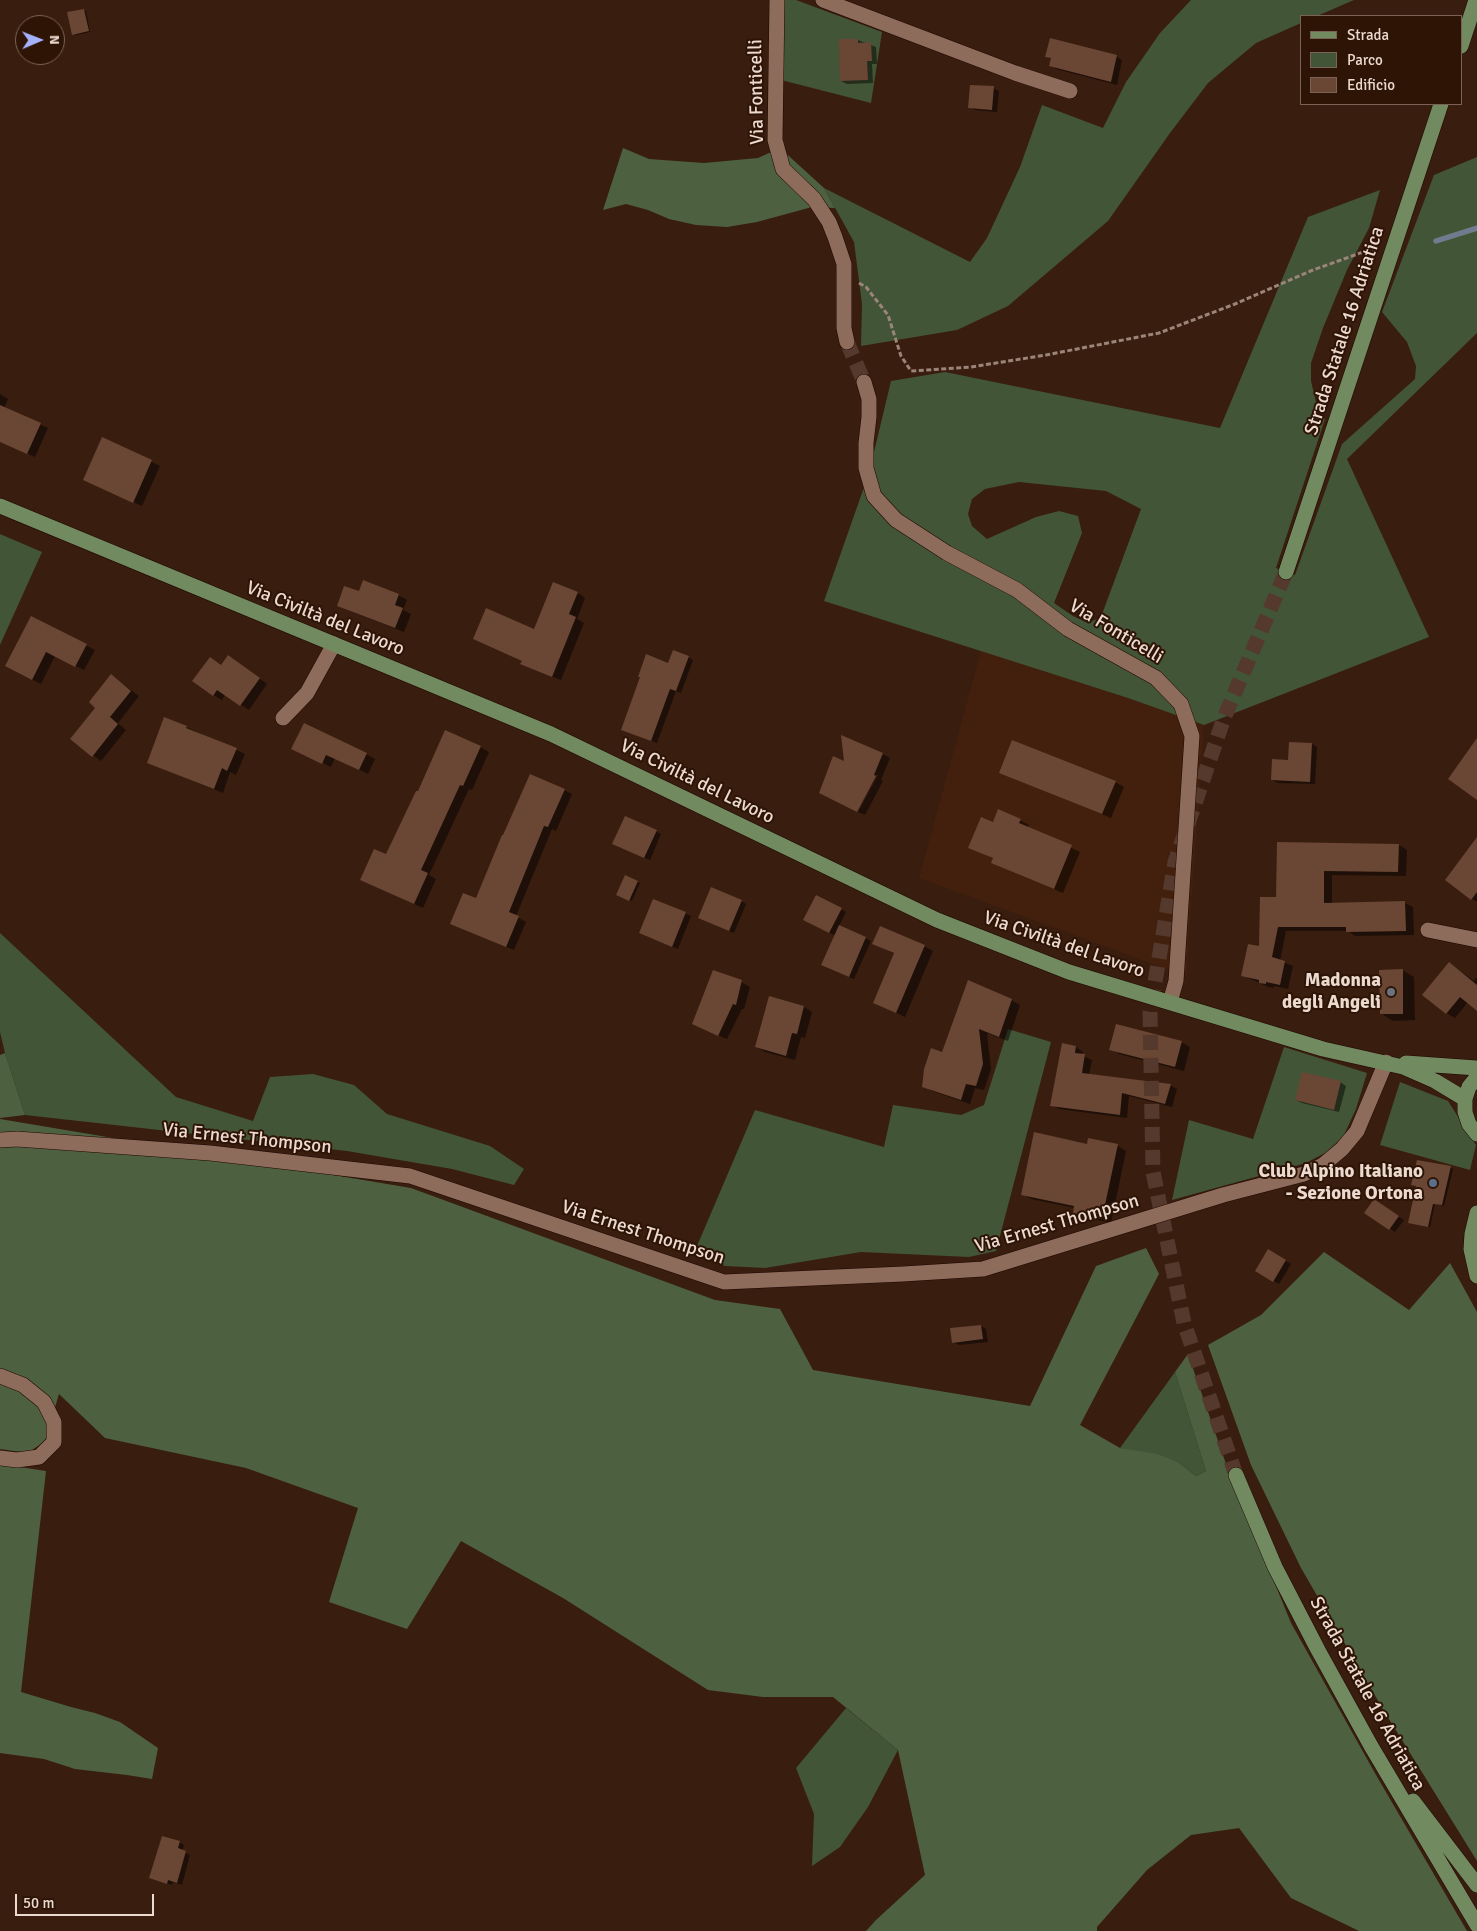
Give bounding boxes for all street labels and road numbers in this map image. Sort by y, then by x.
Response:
street label: Via Fonticelli [745,39,769,145]
street label: Strada Statale 16 Adriatica [1300,224,1390,438]
street label: Via Civiltà del Lavoro [242,577,408,661]
street label: Via Fonticelli [1065,595,1167,669]
street label: Via Civiltà del Lavoro [616,735,778,829]
street label: Via Civiltà del Lavoro [981,907,1147,983]
street label: Via Ernest Thompson [161,1119,333,1159]
street label: Via Ernest Thompson [972,1190,1142,1258]
street label: Via Ernest Thompson [559,1196,727,1270]
street label: Strada Statale 16 Adriatica [1304,1593,1430,1795]

